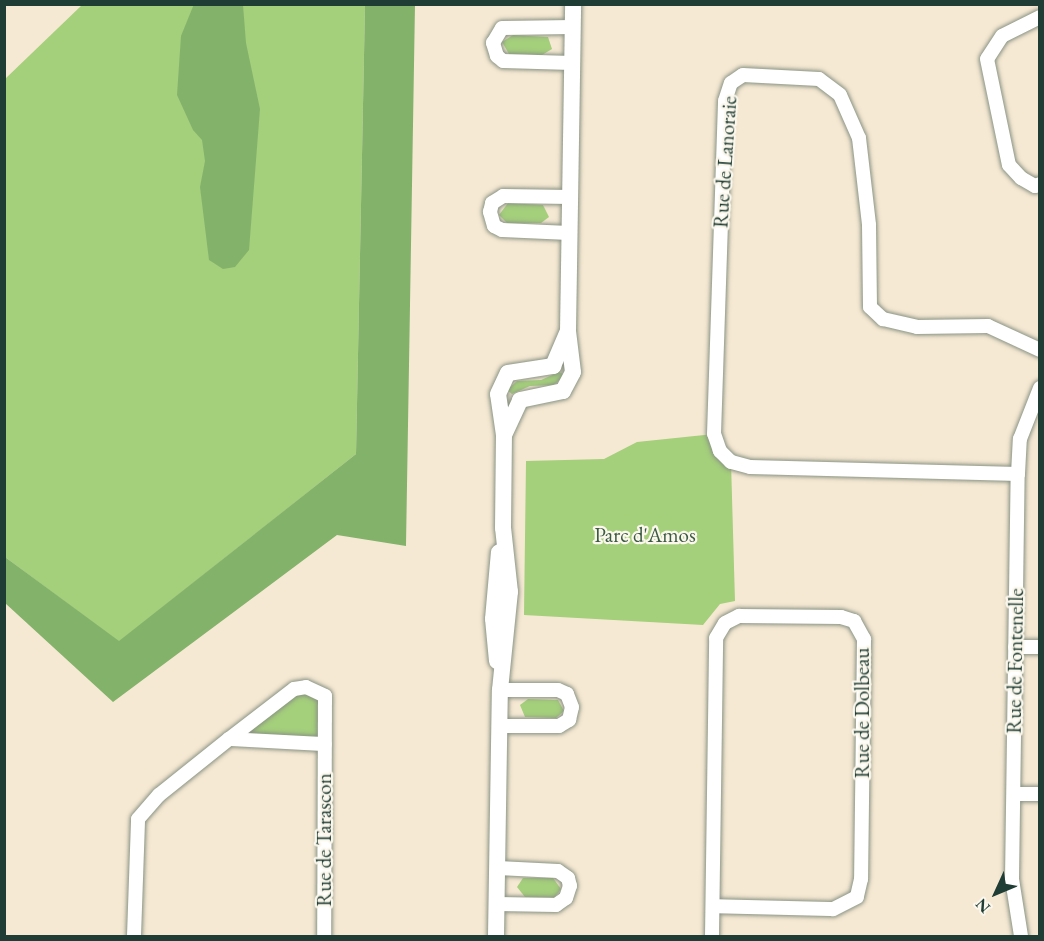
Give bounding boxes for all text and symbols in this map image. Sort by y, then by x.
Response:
street label: Rue de Lanoraie [708,95,742,229]
park label: Parc d'Amos [594,522,696,548]
street label: Rue de Fontenelle [1001,588,1029,734]
street label: Rue de Dolbeau [849,648,875,778]
street label: Rue de Tarascon [311,773,337,907]
north arrow [966,863,1026,923]
text: N [971,894,995,918]

